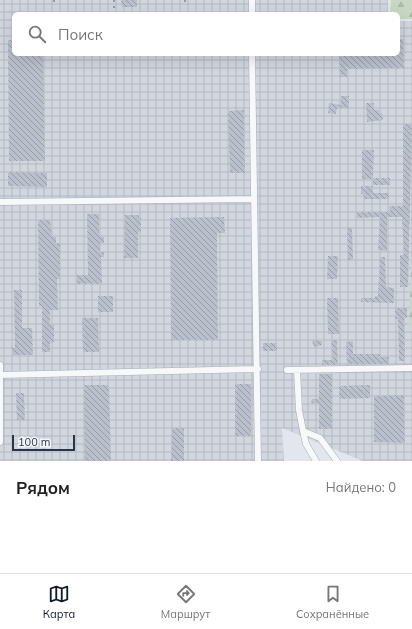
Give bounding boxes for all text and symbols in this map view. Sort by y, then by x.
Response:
search box [12,12,400,56]
icon: search [26,23,48,45]
text: Поиск [58,25,103,44]
scale bar [12,433,75,452]
text: 100 m [18,435,50,449]
text: Рядом [16,477,70,498]
text: Найдено: 0 [326,479,396,495]
tab: Карта [43,583,75,621]
tab: Маршрут [161,583,210,621]
tab: Сохранённые [296,583,369,621]

